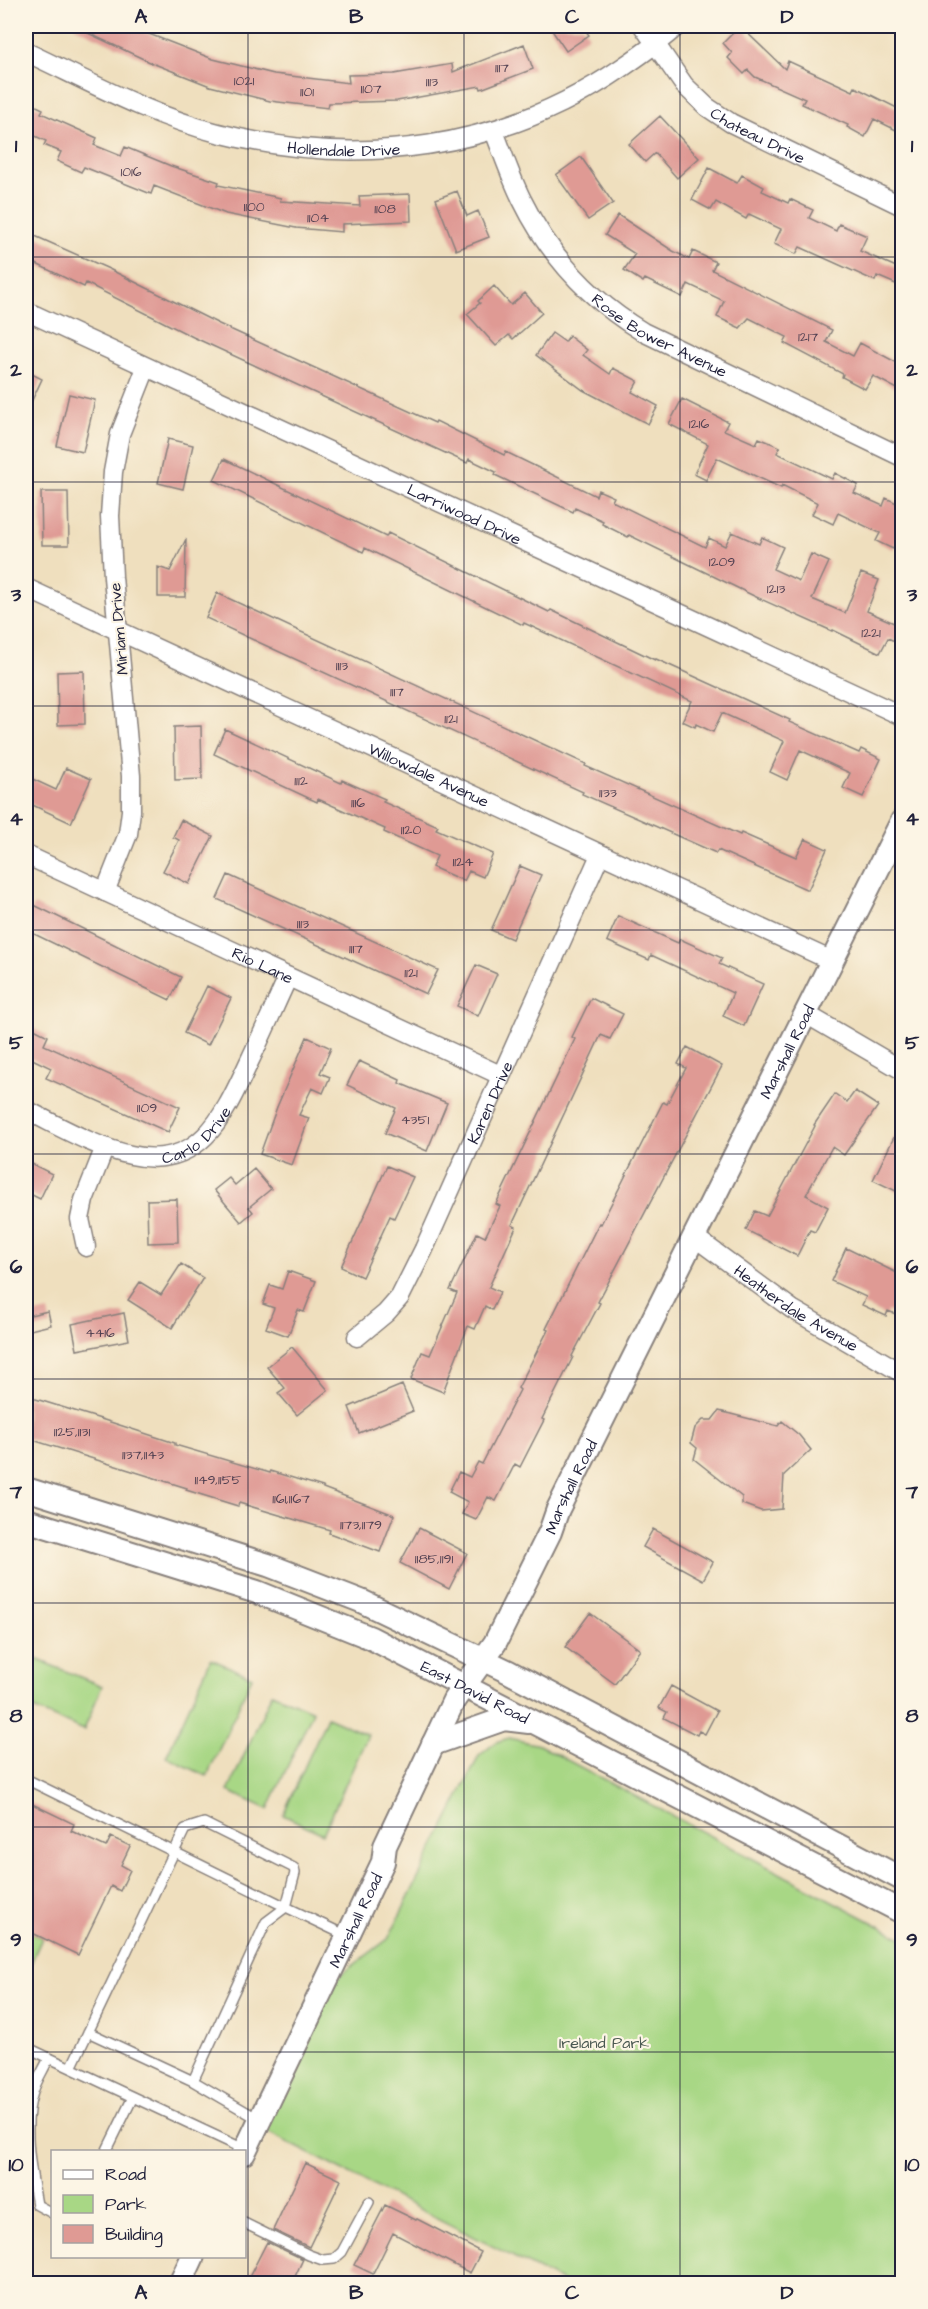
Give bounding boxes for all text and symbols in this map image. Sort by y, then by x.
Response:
text: A [135,3,148,31]
text: B [349,3,364,31]
text: C [565,3,580,31]
text: D [781,3,794,31]
house number: 1117 [495,58,509,78]
house number: 1021 [234,71,254,91]
house number: 1113 [426,72,438,92]
house number: 1107 [360,79,382,99]
house number: 1101 [300,82,314,102]
street label: Chateau Drive [706,102,809,169]
text: 1 [15,132,18,160]
text: 1 [911,132,914,160]
street label: Hollendale Drive [286,136,402,162]
house number: 1016 [120,162,142,182]
house number: 1100 [243,197,265,217]
house number: 1108 [374,199,396,219]
house number: 1104 [307,208,329,228]
street label: Rose Bower Avenue [587,289,731,383]
house number: 1217 [798,327,818,347]
text: 2 [9,356,22,384]
text: 2 [905,356,918,384]
house number: 1216 [689,414,709,434]
street label: Larriwood Drive [403,479,525,551]
house number: 1209 [709,552,735,572]
house number: 1213 [767,579,785,599]
text: 3 [10,581,22,609]
text: 3 [906,581,918,609]
street label: Miriam Drive [104,582,134,676]
house number: 1221 [861,623,881,643]
house number: 1113 [336,656,348,676]
house number: 1117 [390,682,404,702]
house number: 1121 [444,709,458,729]
street label: Willowdale Avenue [365,738,493,813]
house number: 1112 [294,771,308,791]
house number: 1133 [599,783,617,803]
house number: 1116 [351,793,365,813]
text: 4 [9,805,23,833]
text: 4 [905,805,919,833]
house number: 1120 [401,820,421,840]
house number: 1124 [452,852,474,872]
house number: 1113 [297,914,309,934]
house number: 1117 [349,939,363,959]
street label: Rio Lane [228,942,297,990]
house number: 1121 [404,963,418,983]
street label: Marshall Road [755,1001,820,1103]
text: 5 [9,1029,24,1057]
text: 5 [905,1029,920,1057]
street label: Karen Drive [462,1058,519,1148]
house number: 1109 [137,1098,157,1118]
street label: Carlo Drive [160,1102,237,1169]
house number: 4351 [401,1110,429,1130]
text: 6 [10,1253,23,1281]
text: 6 [906,1253,919,1281]
street label: Heatherdale Avenue [729,1260,862,1357]
house number: 4416 [85,1323,115,1343]
house number: 1125,1131 [54,1422,90,1442]
street label: Marshall Road [540,1436,603,1537]
house number: 1137,1143 [122,1445,164,1465]
house number: 1149,1155 [195,1470,242,1490]
text: 7 [9,1478,23,1506]
text: 7 [905,1478,919,1506]
house number: 1161,1167 [272,1489,310,1509]
house number: 1173,1179 [340,1515,382,1535]
house number: 1185,1191 [415,1549,453,1569]
street label: East David Road [417,1656,533,1730]
text: 8 [10,1702,23,1730]
text: 8 [906,1702,919,1730]
street label: Marshall Road [324,1870,388,1972]
text: 9 [10,1926,22,1954]
text: 9 [906,1926,918,1954]
park label: Ireland Park [559,2032,649,2054]
legend [51,2150,246,2258]
text: 10 [8,2151,24,2179]
text: 10 [904,2151,920,2179]
text: Road [105,2162,146,2187]
text: Park [105,2192,147,2217]
text: Building [105,2222,163,2248]
text: A [135,2279,148,2307]
text: B [349,2279,364,2307]
text: C [565,2279,580,2307]
text: D [781,2279,794,2307]

